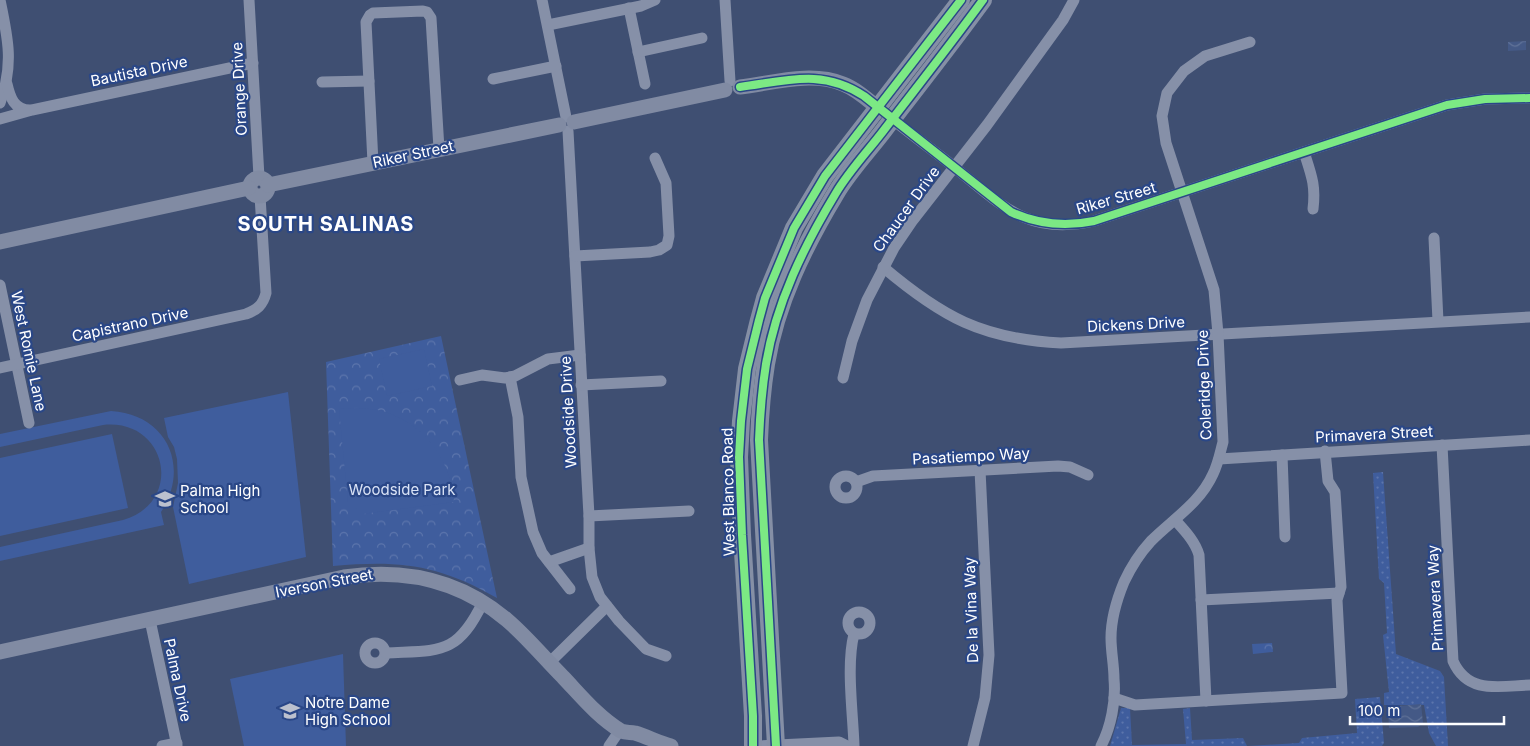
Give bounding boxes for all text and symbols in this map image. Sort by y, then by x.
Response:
street label: Orange Drive [227,42,251,136]
street label: Bautista Drive [89,51,189,91]
street label: Riker Street [371,136,455,172]
street label: Chaucer Drive [868,162,944,256]
street label: Riker Street [1074,178,1158,218]
district label: SOUTH SALINAS [238,212,414,236]
street label: West Romie Lane [7,289,51,413]
street label: Capistrano Drive [70,302,190,346]
street label: Dickens Drive [1087,312,1185,336]
street label: Coleridge Drive [1193,329,1215,441]
street label: Woodside Drive [556,356,580,468]
street label: Primavera Street [1315,421,1433,447]
street label: West Blanco Road [717,428,739,556]
street label: Pasatiempo Way [912,443,1031,469]
park label: Woodside Park [348,480,456,499]
place label: Palma High School [180,481,260,517]
school or university icon: Palma High School [154,488,176,510]
street label: Primavera Way [1423,544,1447,652]
street label: De la Vina Way [960,556,982,663]
street label: Iverson Street [274,564,374,602]
street label: Palma Drive [160,637,196,723]
place label: Notre Dame High School [305,693,391,729]
scale bar [1350,694,1504,726]
school or university icon: Notre Dame High School [279,700,301,722]
text: 100 m [1358,701,1400,720]

